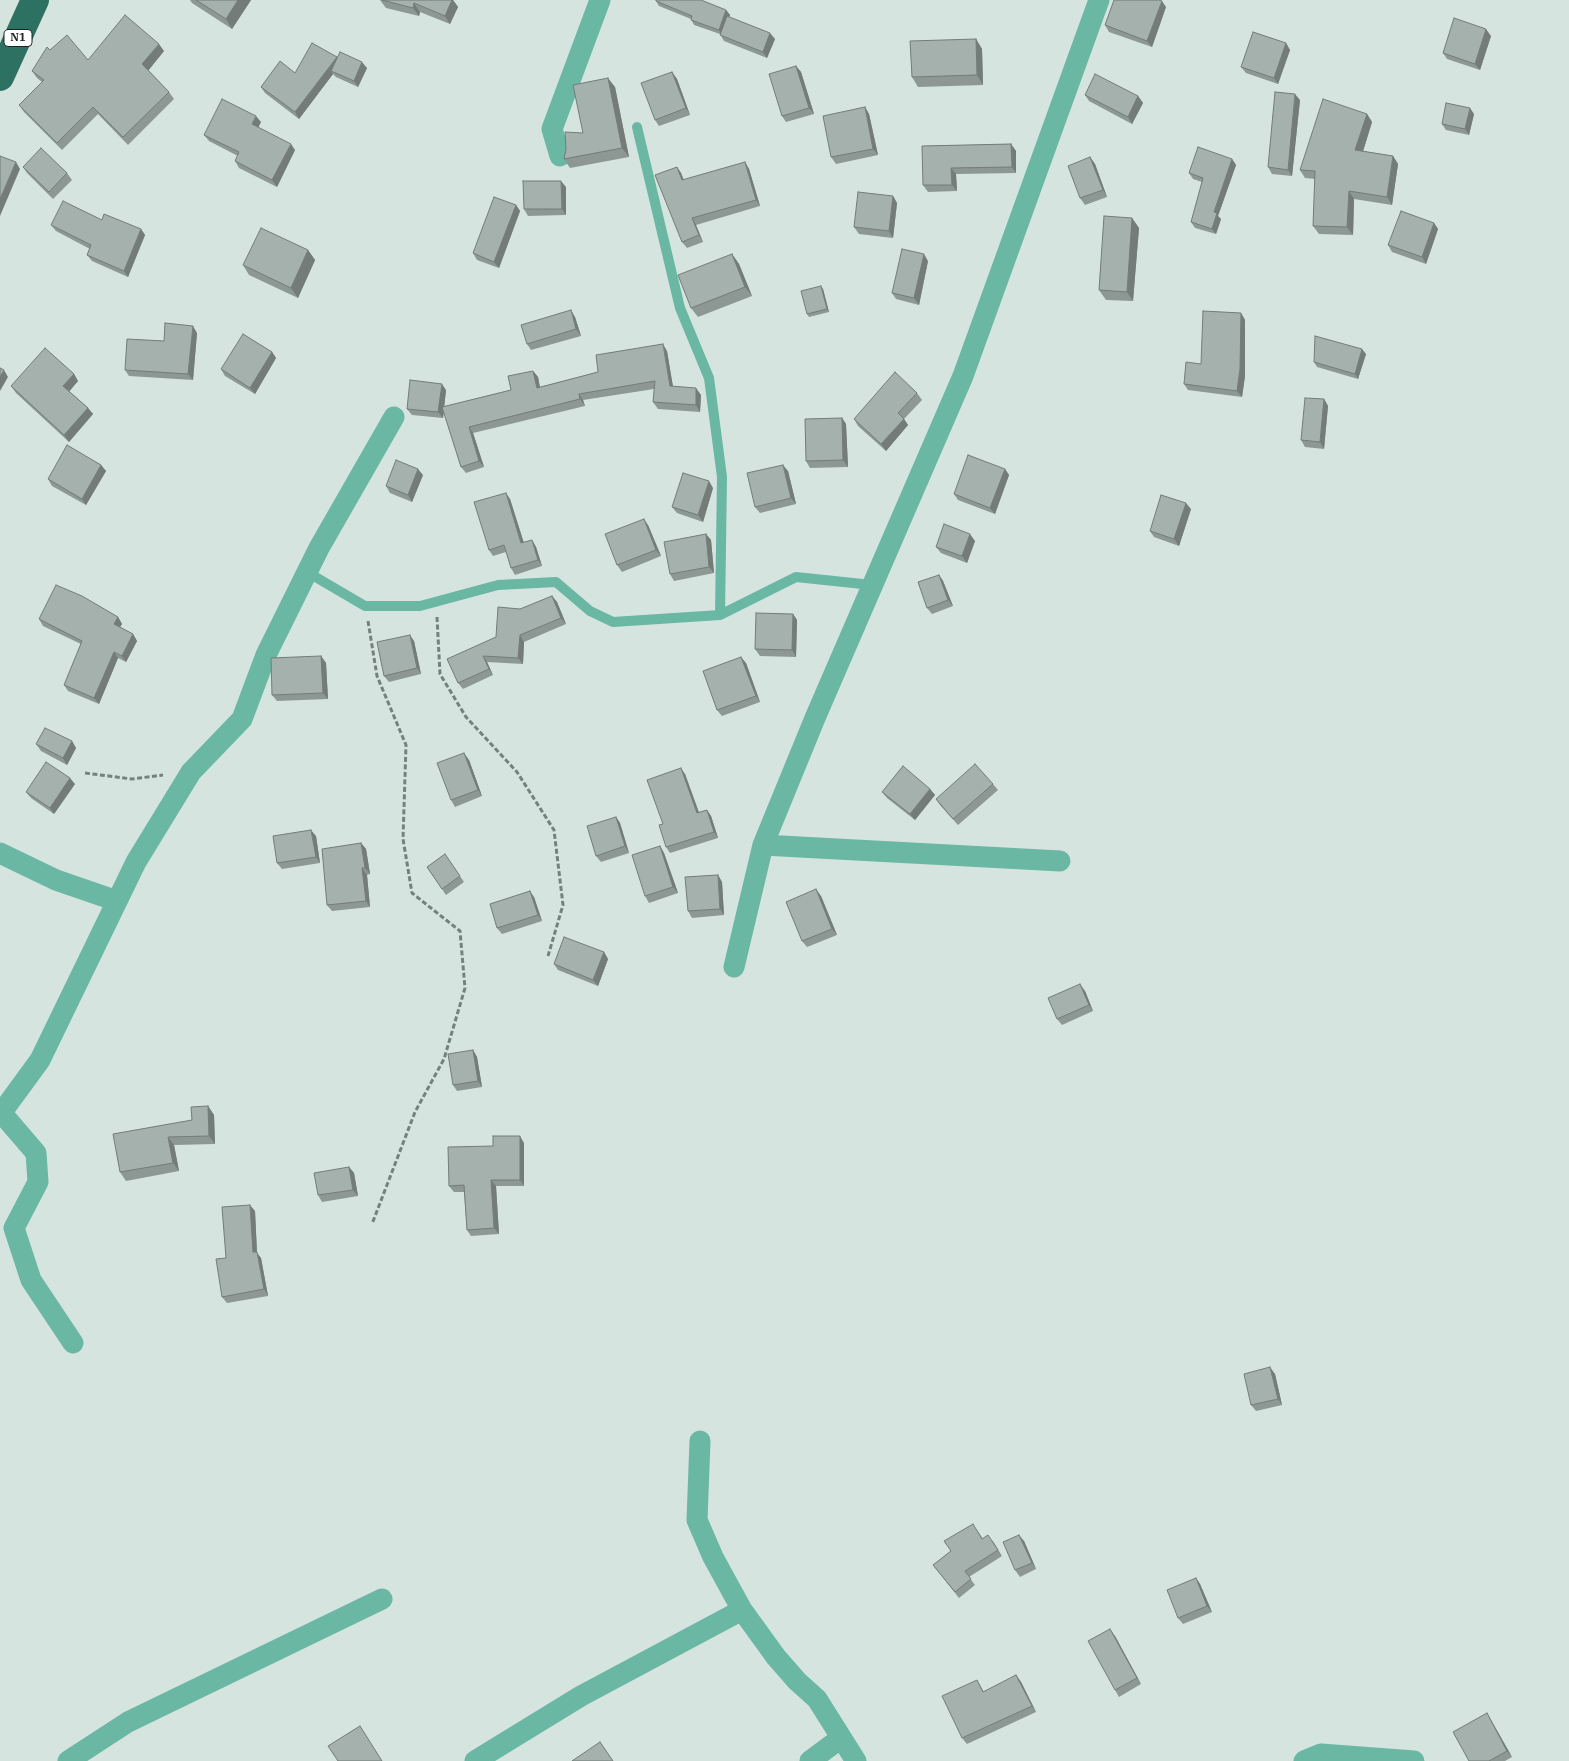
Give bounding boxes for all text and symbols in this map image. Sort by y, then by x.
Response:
road number: N1 [4,29,32,46]

